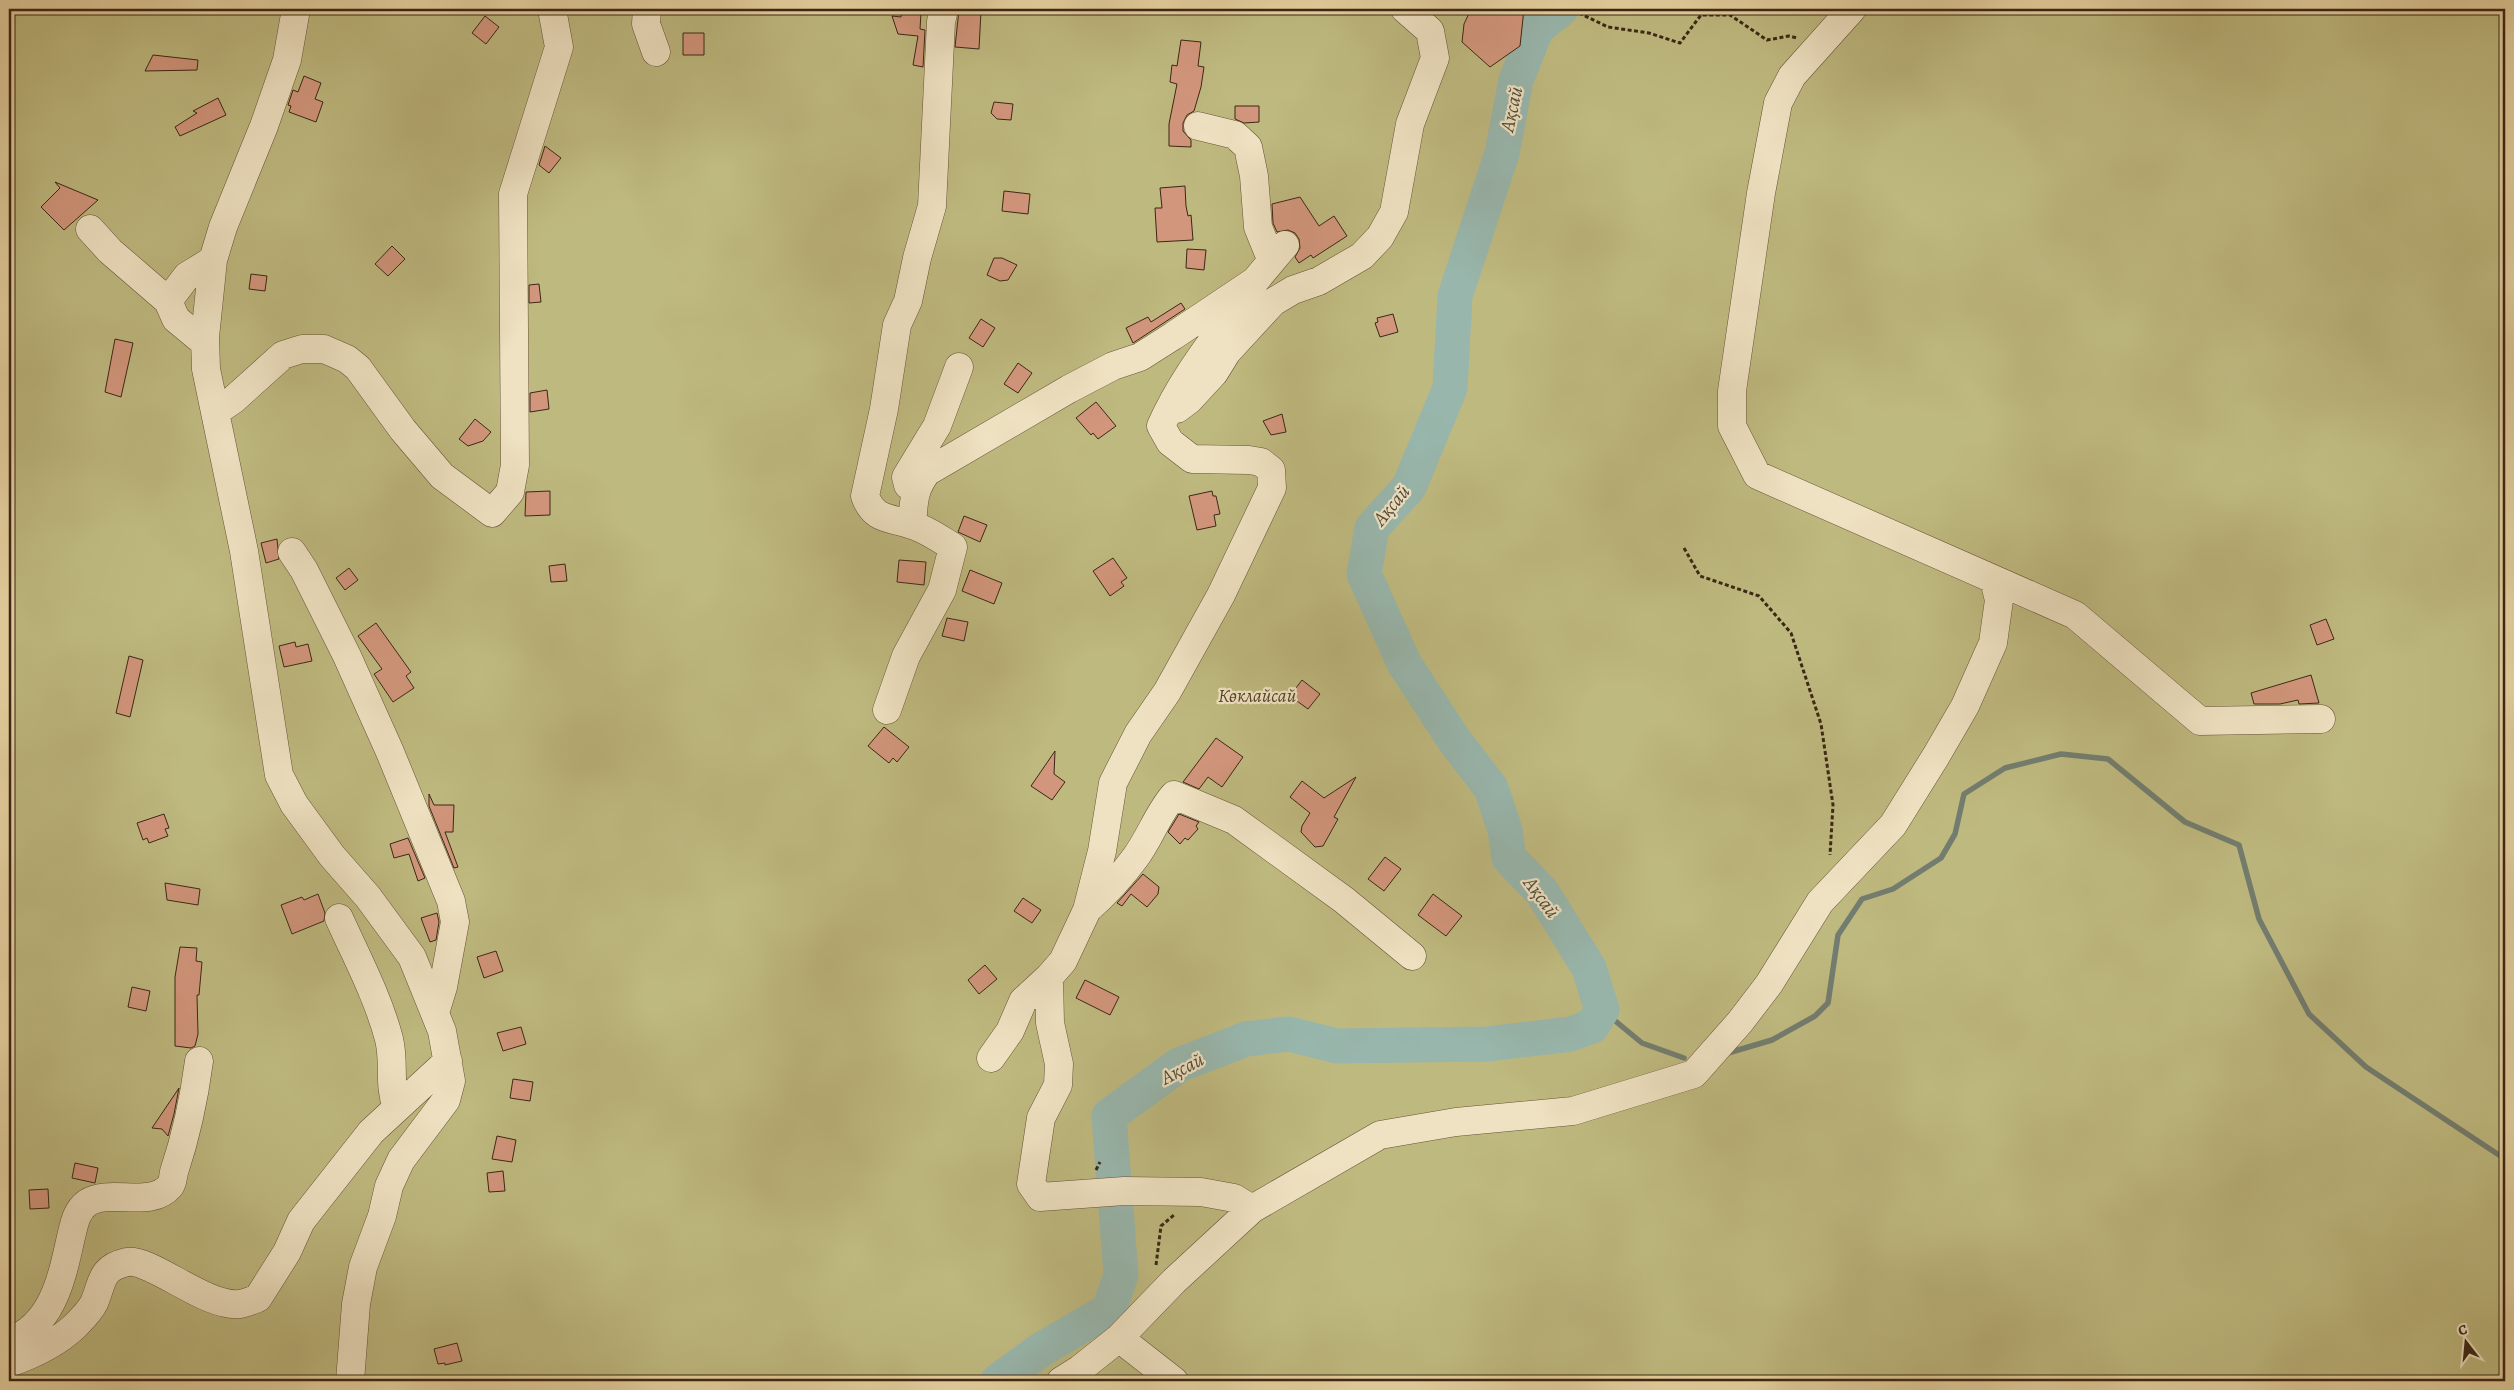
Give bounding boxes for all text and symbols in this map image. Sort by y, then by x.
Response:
water label: Ақсай [1493,84,1529,135]
water label: Ақсай [1366,479,1416,532]
park label: Көклайсай [1218,683,1296,709]
water label: Ақсай [1517,870,1566,924]
water label: Ақсай [1155,1046,1209,1092]
north arrow [2442,1318,2492,1368]
text: С [2456,1320,2470,1340]

